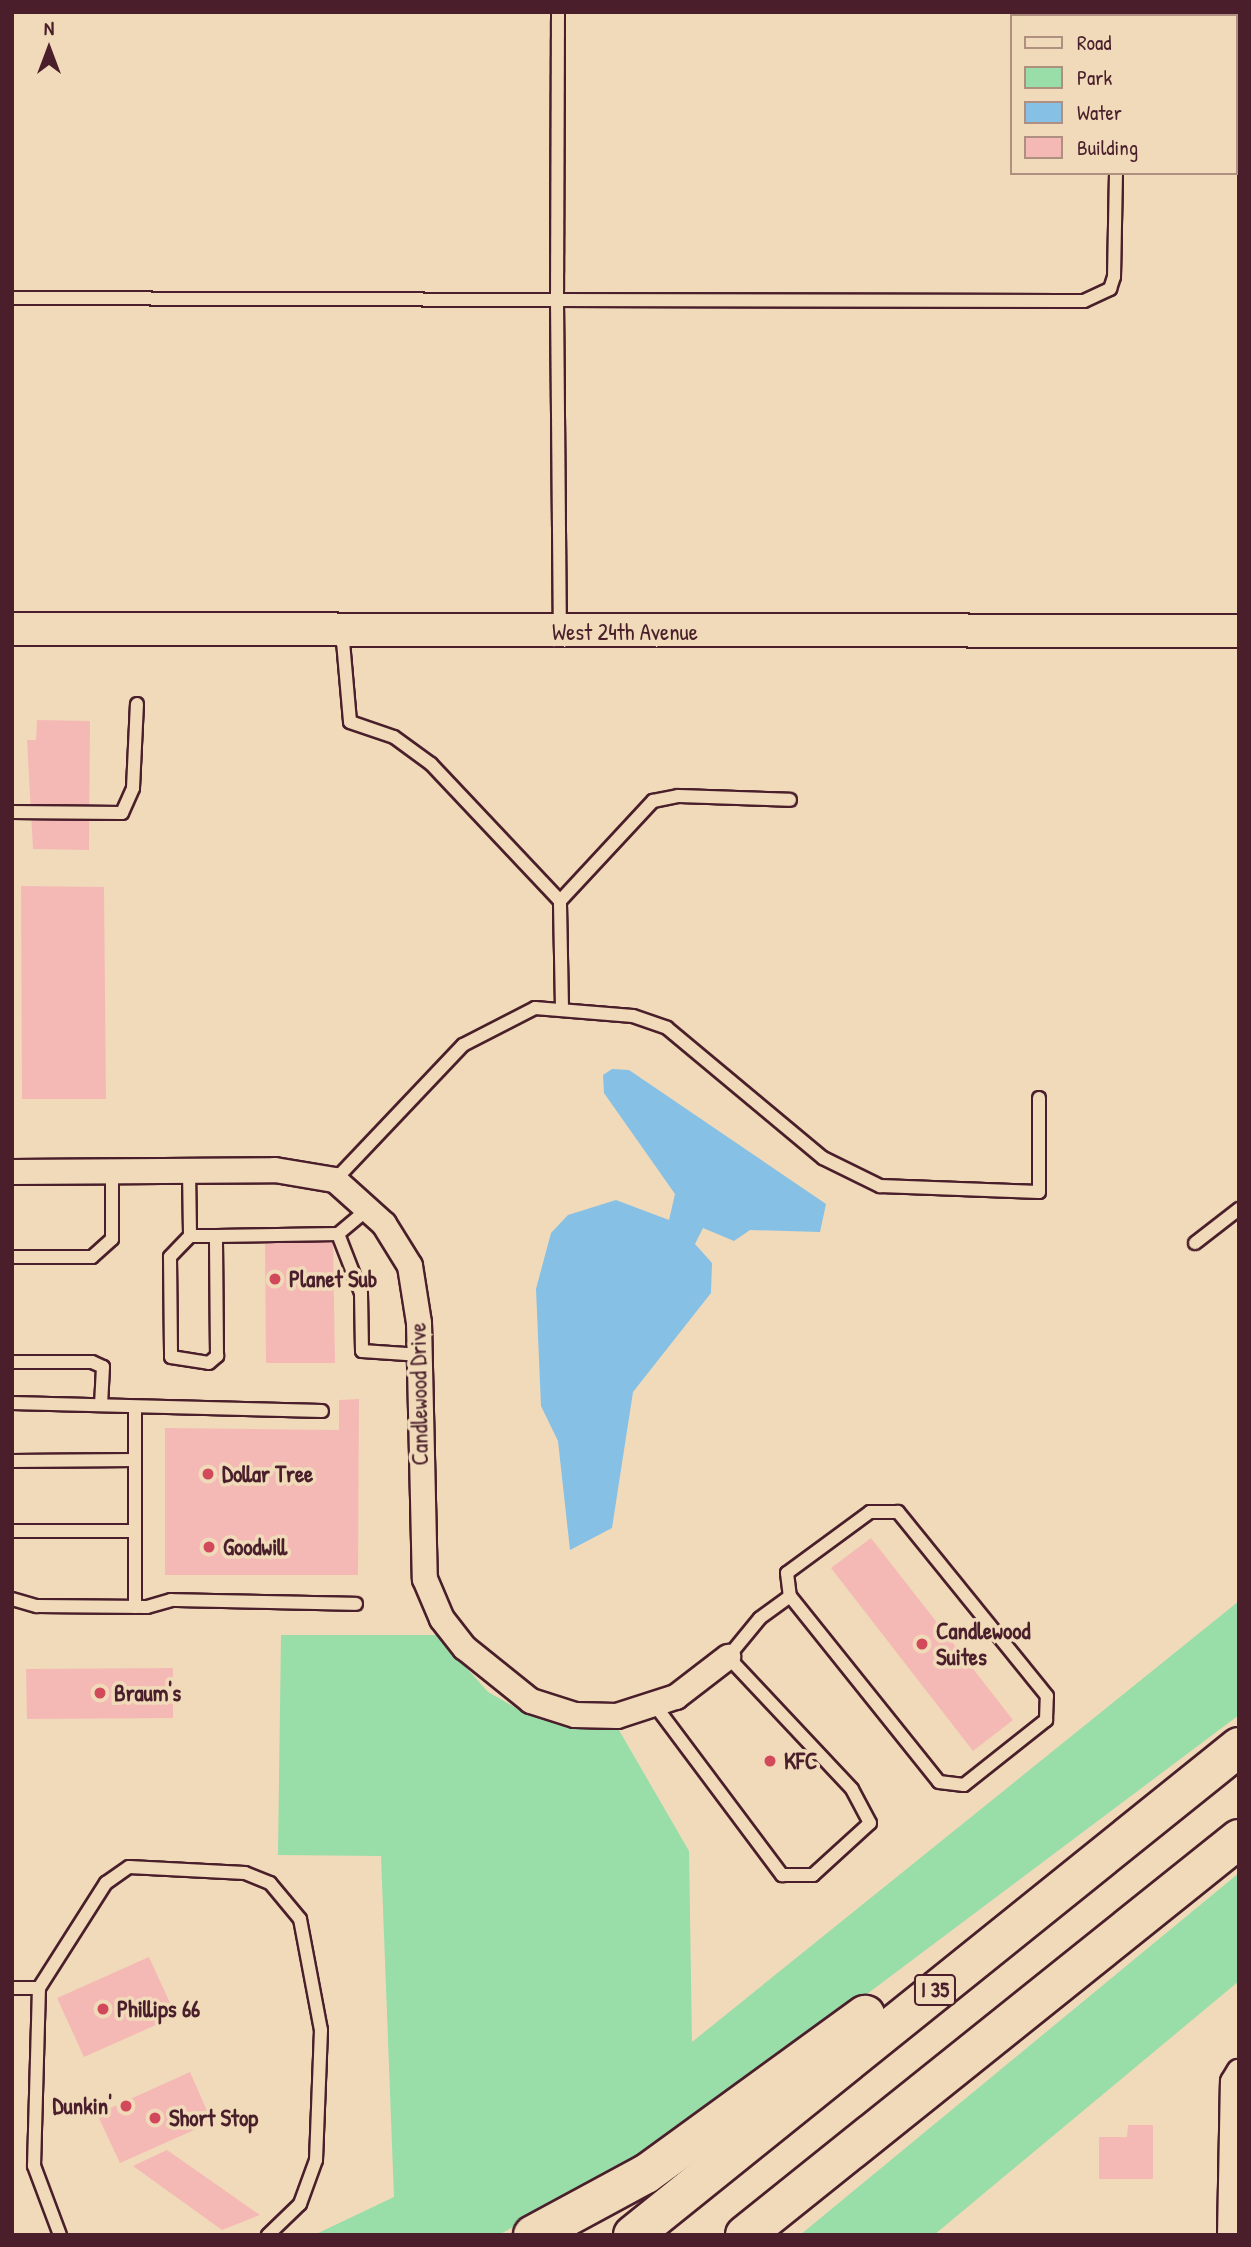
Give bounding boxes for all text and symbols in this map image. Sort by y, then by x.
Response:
north arrow [14,14,84,84]
legend [1010,14,1237,175]
text: N [44,15,54,41]
text: Road [1077,28,1111,57]
text: Park [1077,63,1112,92]
text: Water [1077,98,1122,127]
text: Building [1077,133,1138,162]
street label: West 24th Avenue [552,618,698,646]
place label: Planet Sub [289,1265,377,1293]
marker: Planet Sub [267,1271,283,1287]
street label: Candlewood Drive [404,1322,434,1466]
place label: Dollar Tree [222,1460,313,1488]
marker: Dollar Tree [200,1466,216,1482]
place label: Goodwill [223,1533,287,1561]
marker: Goodwill [201,1539,217,1555]
place label: Candlewood Suites [936,1617,1030,1671]
marker: Candlewood Suites [914,1636,930,1652]
place label: Braum's [114,1679,181,1707]
marker: Braum's [92,1685,108,1701]
place label: KFC [784,1747,817,1775]
marker: KFC [762,1753,778,1769]
road number: I 35 [912,1972,958,2008]
place label: Phillips 66 [117,1995,200,2023]
marker: Phillips 66 [95,2001,111,2017]
place label: Dunkin' [53,2092,112,2120]
marker: Dunkin' [118,2098,134,2114]
place label: Short Stop [169,2104,258,2132]
marker: Short Stop [147,2110,163,2126]

